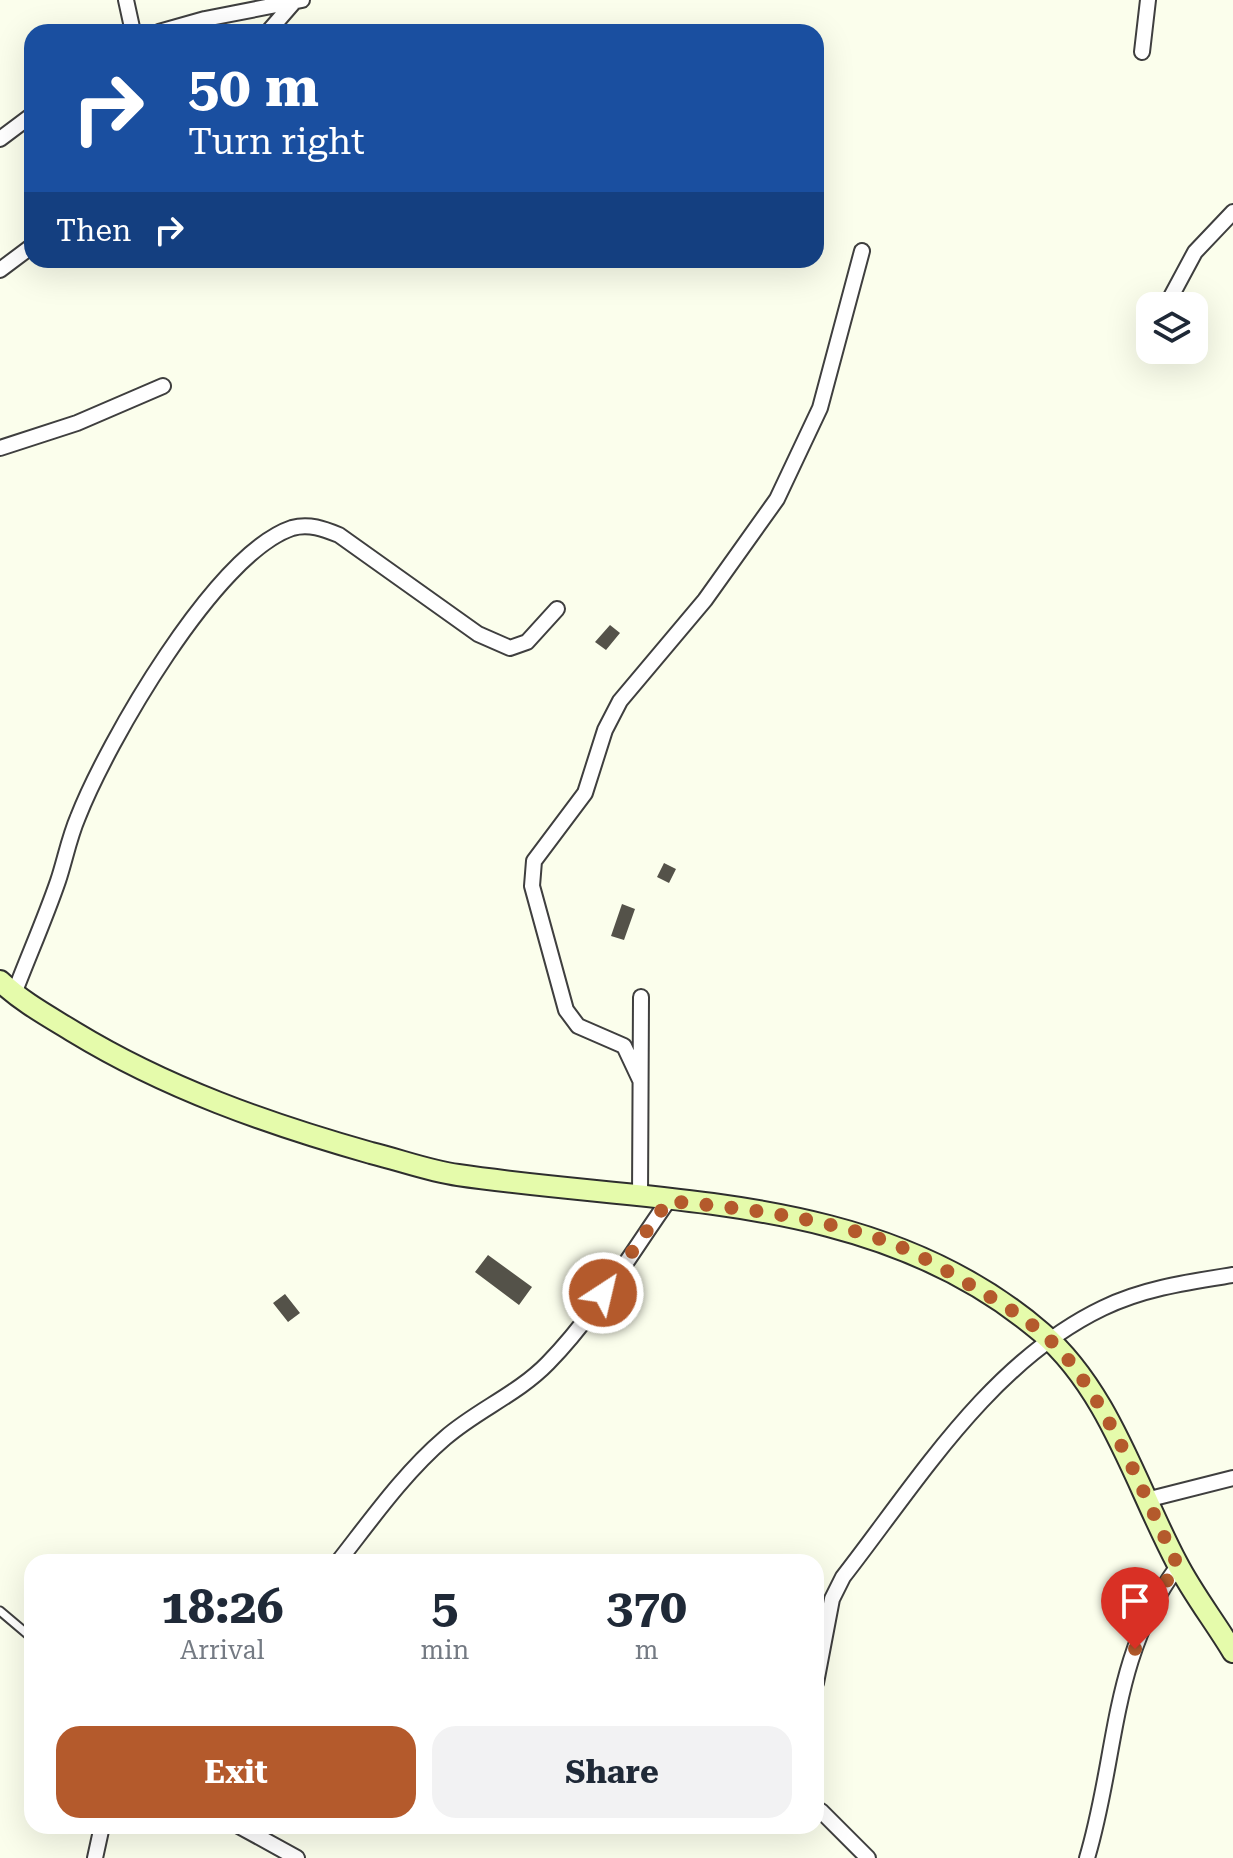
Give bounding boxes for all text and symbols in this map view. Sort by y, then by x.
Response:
text: 50 m [188,54,319,120]
icon: right [56,56,160,160]
text: Turn right [188,121,365,163]
icon: right [147,208,191,252]
text: Then [56,213,131,248]
map controls [1136,292,1208,364]
button: layers [1136,292,1208,364]
position arrow [561,1251,645,1335]
pin [1101,1567,1169,1649]
text: 18:26 [161,1579,284,1635]
text: 5 [431,1579,458,1635]
text: 370 [606,1579,687,1635]
icon: arrive [1113,1579,1157,1623]
text: Arrival [180,1635,265,1665]
text: min [421,1635,469,1665]
text: m [635,1635,659,1665]
button: Exit [56,1726,416,1818]
button: Share [432,1726,792,1818]

